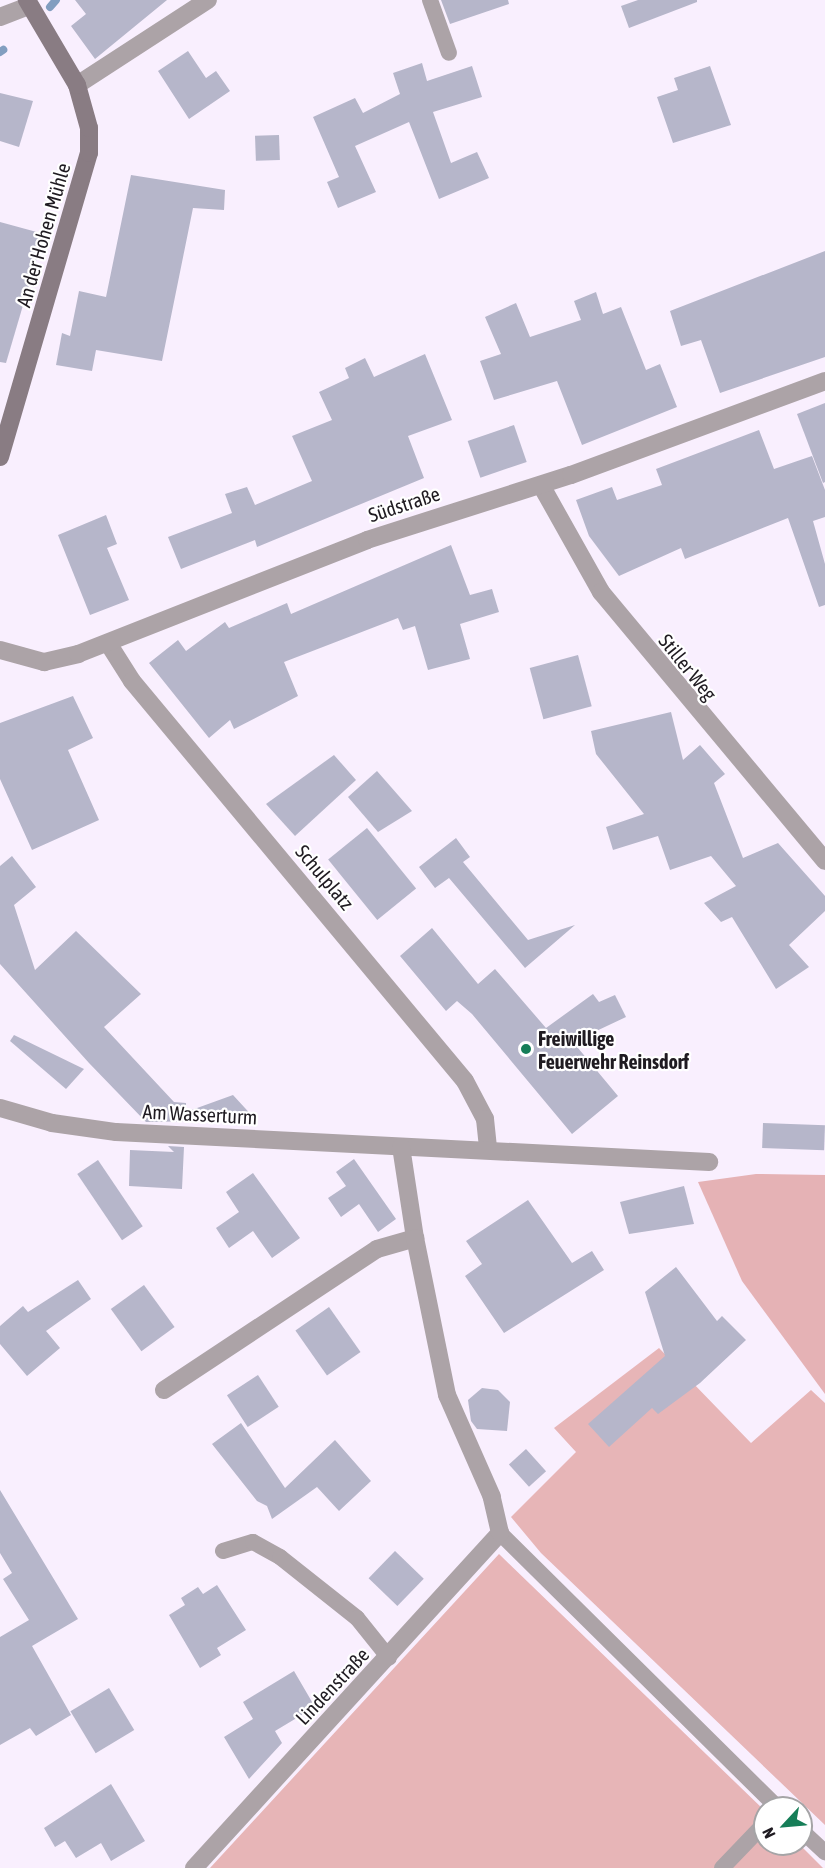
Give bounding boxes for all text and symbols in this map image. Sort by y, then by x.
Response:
street label: An der Hohen Mühle [11,160,75,310]
street label: Südstraße [365,481,443,527]
street label: Stiller Weg [654,629,722,705]
street label: Schulplatz [291,840,359,914]
place label: Freiwillige Feuerwehr Reinsdorf [538,1026,689,1073]
marker: Freiwillige Feuerwehr Reinsdorf [519,1042,533,1056]
street label: Am Wasserturm [142,1099,258,1129]
street label: Lindenstraße [290,1643,374,1729]
north arrow [753,1796,813,1856]
text: N [758,1825,779,1841]

